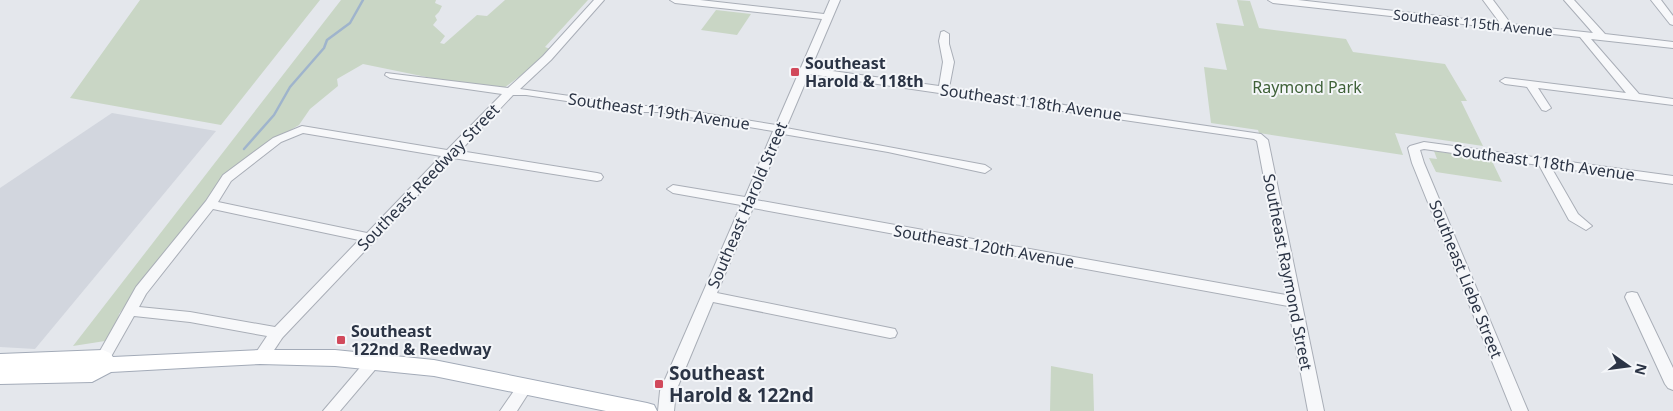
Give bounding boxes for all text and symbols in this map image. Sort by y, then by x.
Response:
street label: Southeast 115th Avenue [1392,5,1554,40]
place label: Southeast Harold & 118th [805,52,924,92]
marker: Southeast Harold & 118th [789,66,801,78]
park label: Raymond Park [1252,76,1362,98]
street label: Southeast 118th Avenue [939,78,1123,126]
street label: Southeast 119th Avenue [567,87,751,135]
street label: Southeast Reedway Street [352,99,504,255]
street label: Southeast Harold Street [702,118,792,292]
street label: Southeast 118th Avenue [1452,138,1636,186]
street label: Southeast Raymond Street [1258,172,1318,372]
street label: Southeast Liebe Street [1424,197,1508,362]
street label: Southeast 120th Avenue [892,219,1076,273]
place label: Southeast 122nd & Reedway [351,320,492,360]
marker: Southeast 122nd & Reedway [335,334,347,346]
north arrow [1603,341,1653,391]
place label: Southeast Harold & 122nd [669,360,814,408]
text: N [1631,361,1652,377]
marker: Southeast Harold & 122nd [653,378,665,390]

